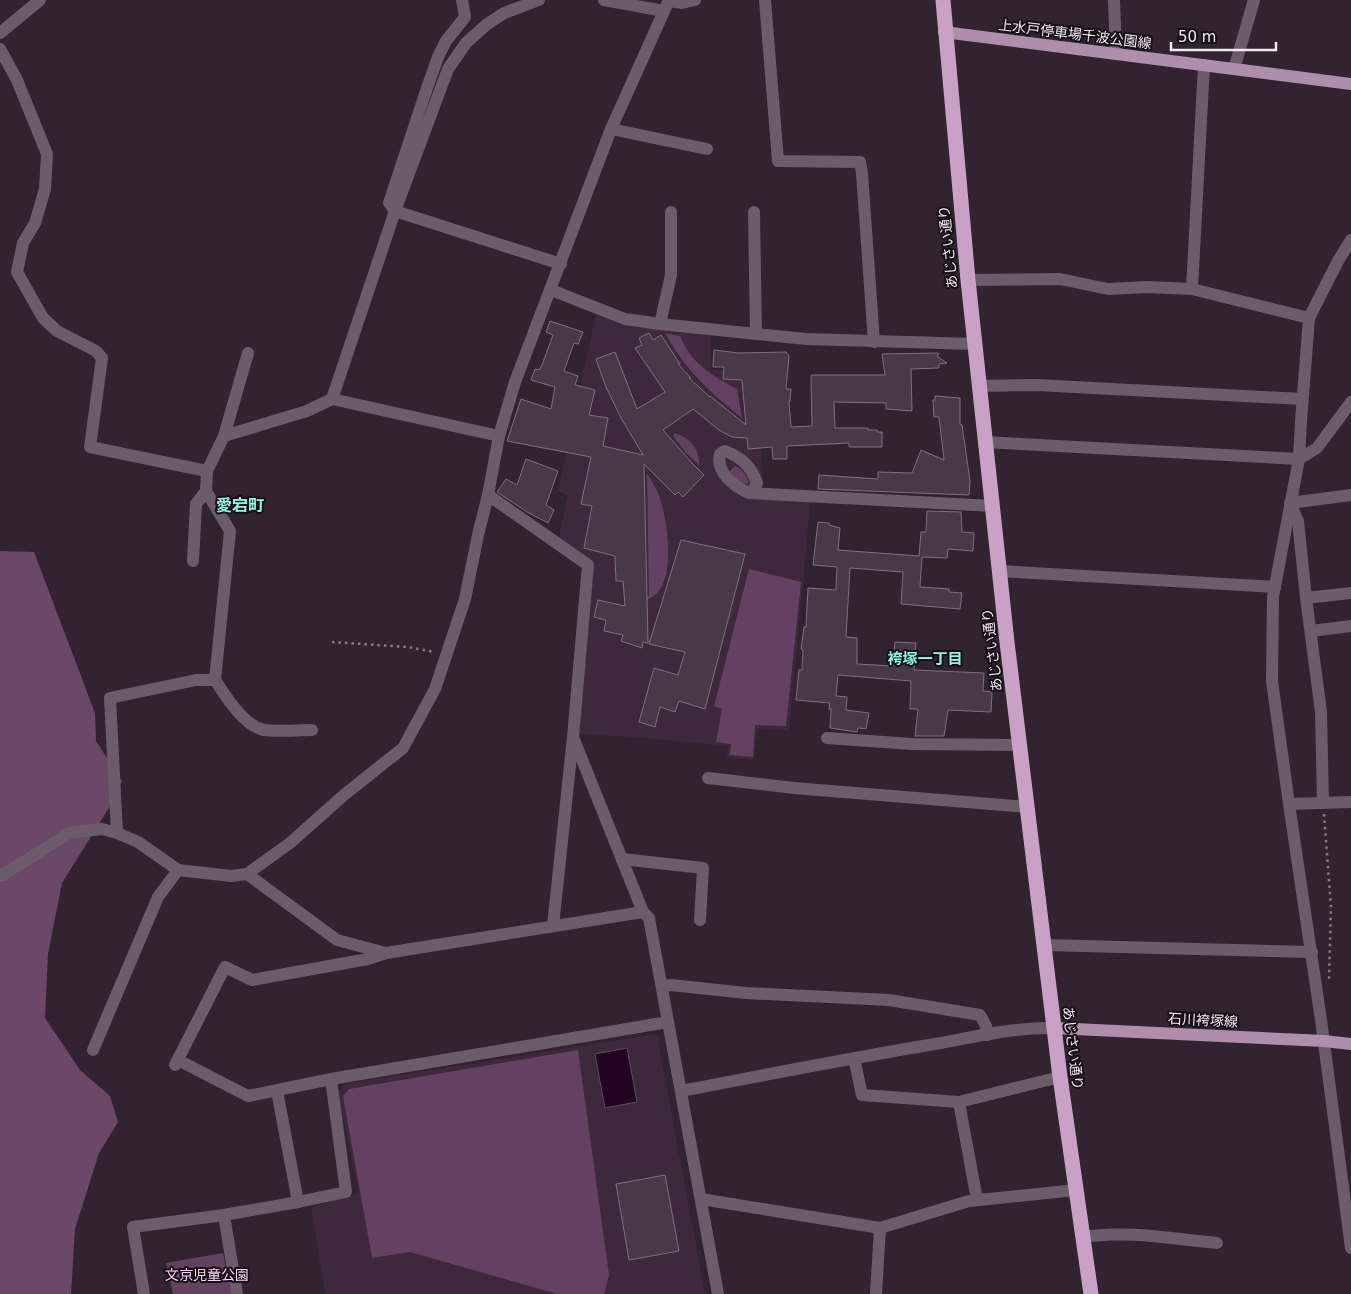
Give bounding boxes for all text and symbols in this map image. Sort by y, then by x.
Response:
street label: 上水戸停車場千波公園線 [998,17,1152,51]
scale bar [1171,20,1276,52]
text: 50 m [1178,28,1216,46]
street label: あじさい通り [936,204,960,290]
district label: 愛宕町 [216,496,264,515]
street label: あじさい通り [979,607,1005,693]
district label: 袴塚一丁目 [887,650,963,668]
street label: あじさい通り [1060,1005,1086,1091]
street label: 石川袴塚線 [1168,1010,1238,1030]
park label: 文京児童公園 [165,1267,249,1283]

